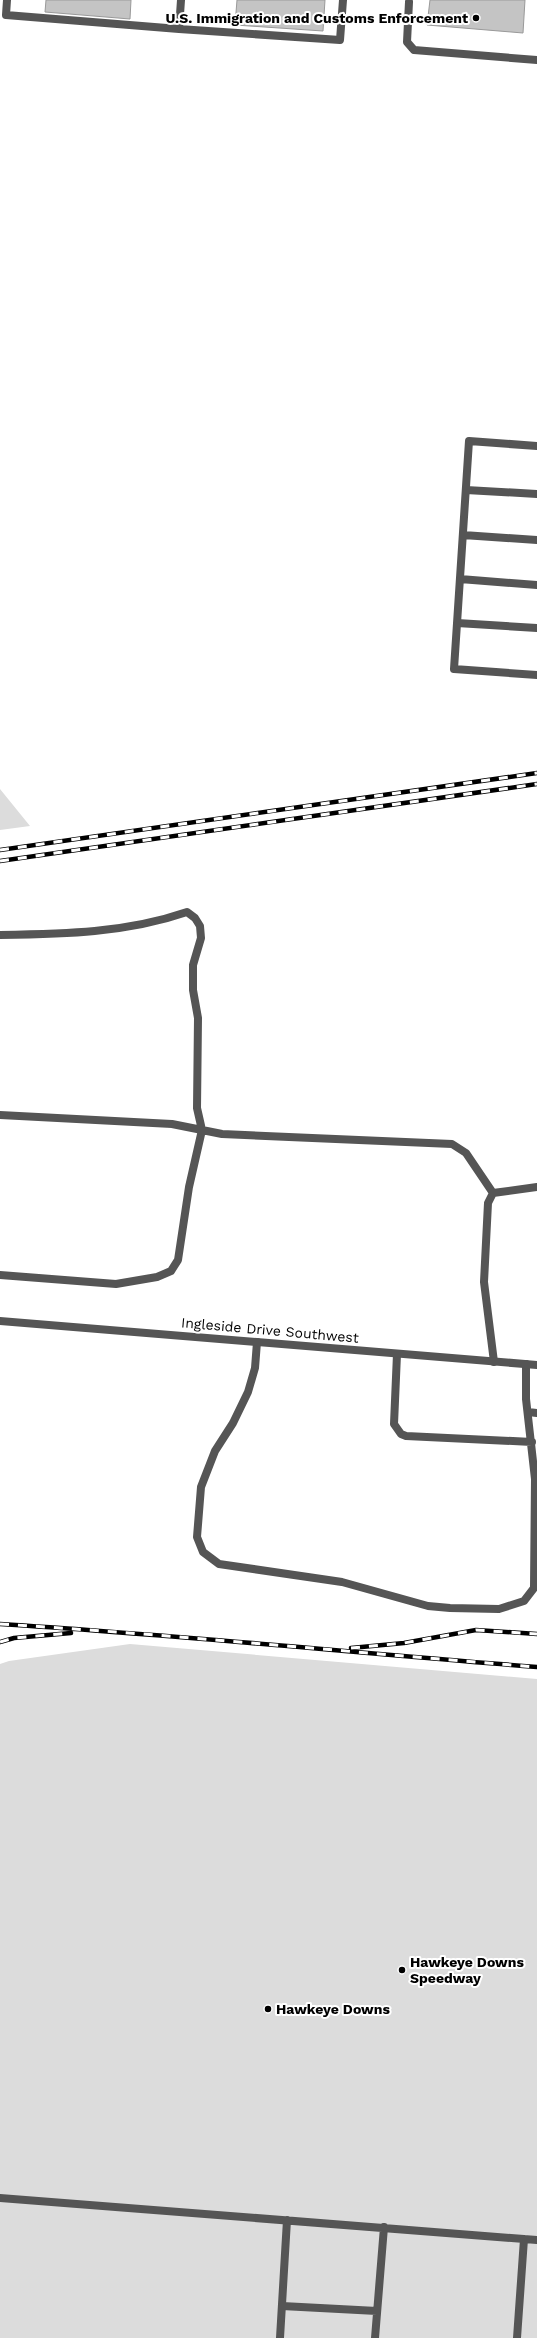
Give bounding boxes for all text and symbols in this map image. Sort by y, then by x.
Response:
place label: U.S. Immigration and Customs Enforcement [165,10,468,26]
marker: U.S. Immigration and Customs Enforcement [471,13,481,23]
street label: Ingleside Drive Southwest [181,1314,360,1346]
place label: Hawkeye Downs Speedway [410,1954,524,1986]
marker: Hawkeye Downs Speedway [397,1965,407,1975]
place label: Hawkeye Downs [276,2001,390,2017]
marker: Hawkeye Downs [263,2004,273,2014]

